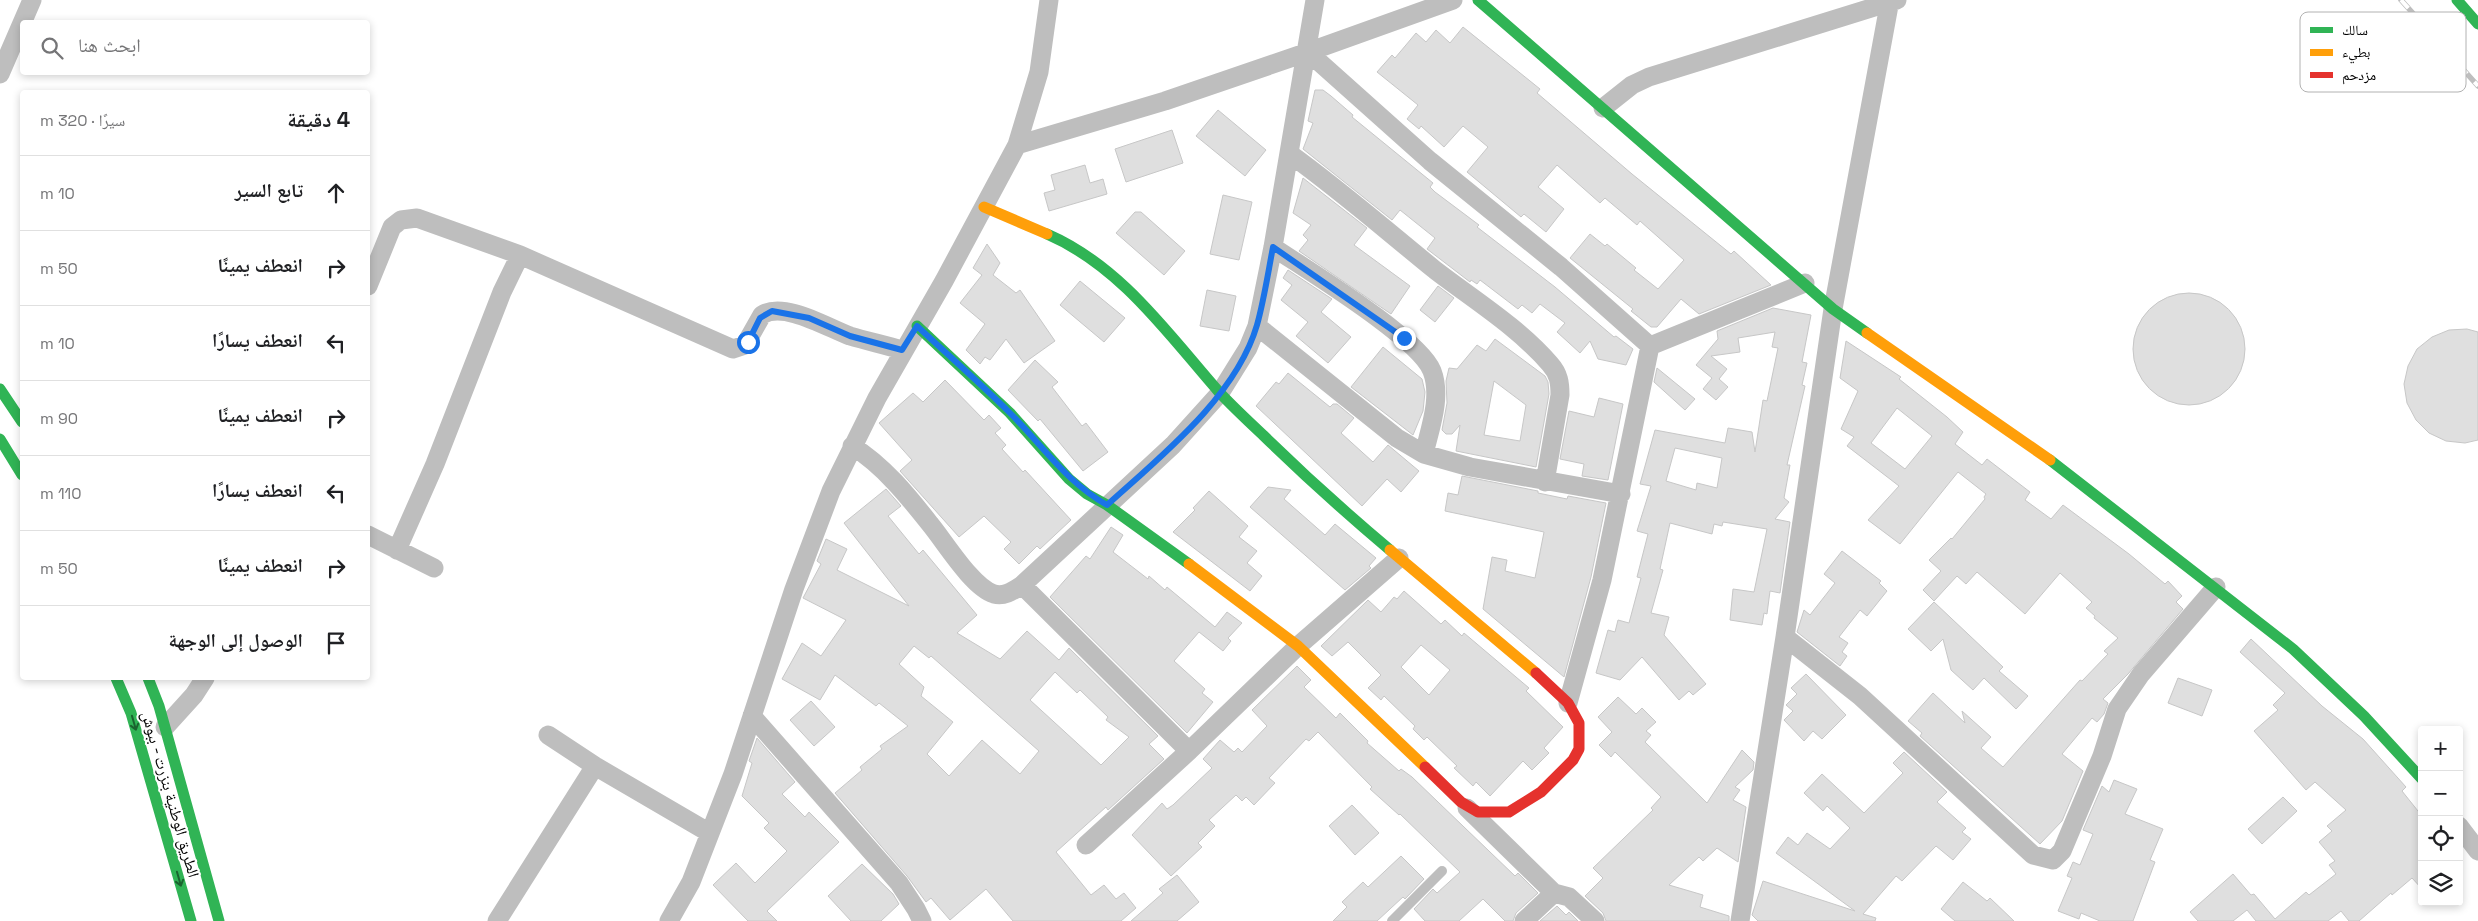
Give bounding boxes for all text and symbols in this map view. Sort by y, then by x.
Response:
legend [2300,12,2466,92]
search box [20,20,370,75]
text: سالك [2342,21,2368,39]
text: ابحث هنا [78,33,141,58]
icon: search [38,34,66,62]
text: بطيء [2342,43,2371,64]
text: مزدحم [2342,66,2376,85]
text: 4 دقيقة [287,106,350,133]
text: سيرًا · 320 m [40,110,125,131]
text: تابع السير [235,178,303,203]
icon: ahead [322,179,350,207]
text: 10 m [40,183,75,204]
text: انعطف يمينًا [218,253,303,278]
icon: right [322,254,350,282]
text: 50 m [40,258,78,279]
route end [1393,327,1416,350]
text: انعطف يسارًا [212,328,303,353]
icon: left [322,329,350,357]
route start [737,331,760,354]
text: 10 m [40,333,75,354]
text: انعطف يمينًا [218,403,303,428]
icon: right [322,404,350,432]
text: 90 m [40,408,78,429]
text: انعطف يسارًا [212,478,303,503]
icon: left [322,479,350,507]
text: 110 m [40,483,82,504]
text: انعطف يمينًا [218,553,303,578]
icon: right [322,554,350,582]
text: 50 m [40,558,78,579]
text: الوصول إلى الوجهة [168,628,303,653]
icon: arrive [322,629,350,657]
street label: الطريق الوطنية بنزرت - ببوش [137,709,204,880]
one-way arrow [129,715,139,731]
map controls [2418,726,2463,906]
button: + [2418,726,2463,771]
button: − [2418,771,2463,816]
button: locate [2418,816,2463,861]
button: layers [2418,861,2463,906]
one-way arrow [174,871,184,887]

